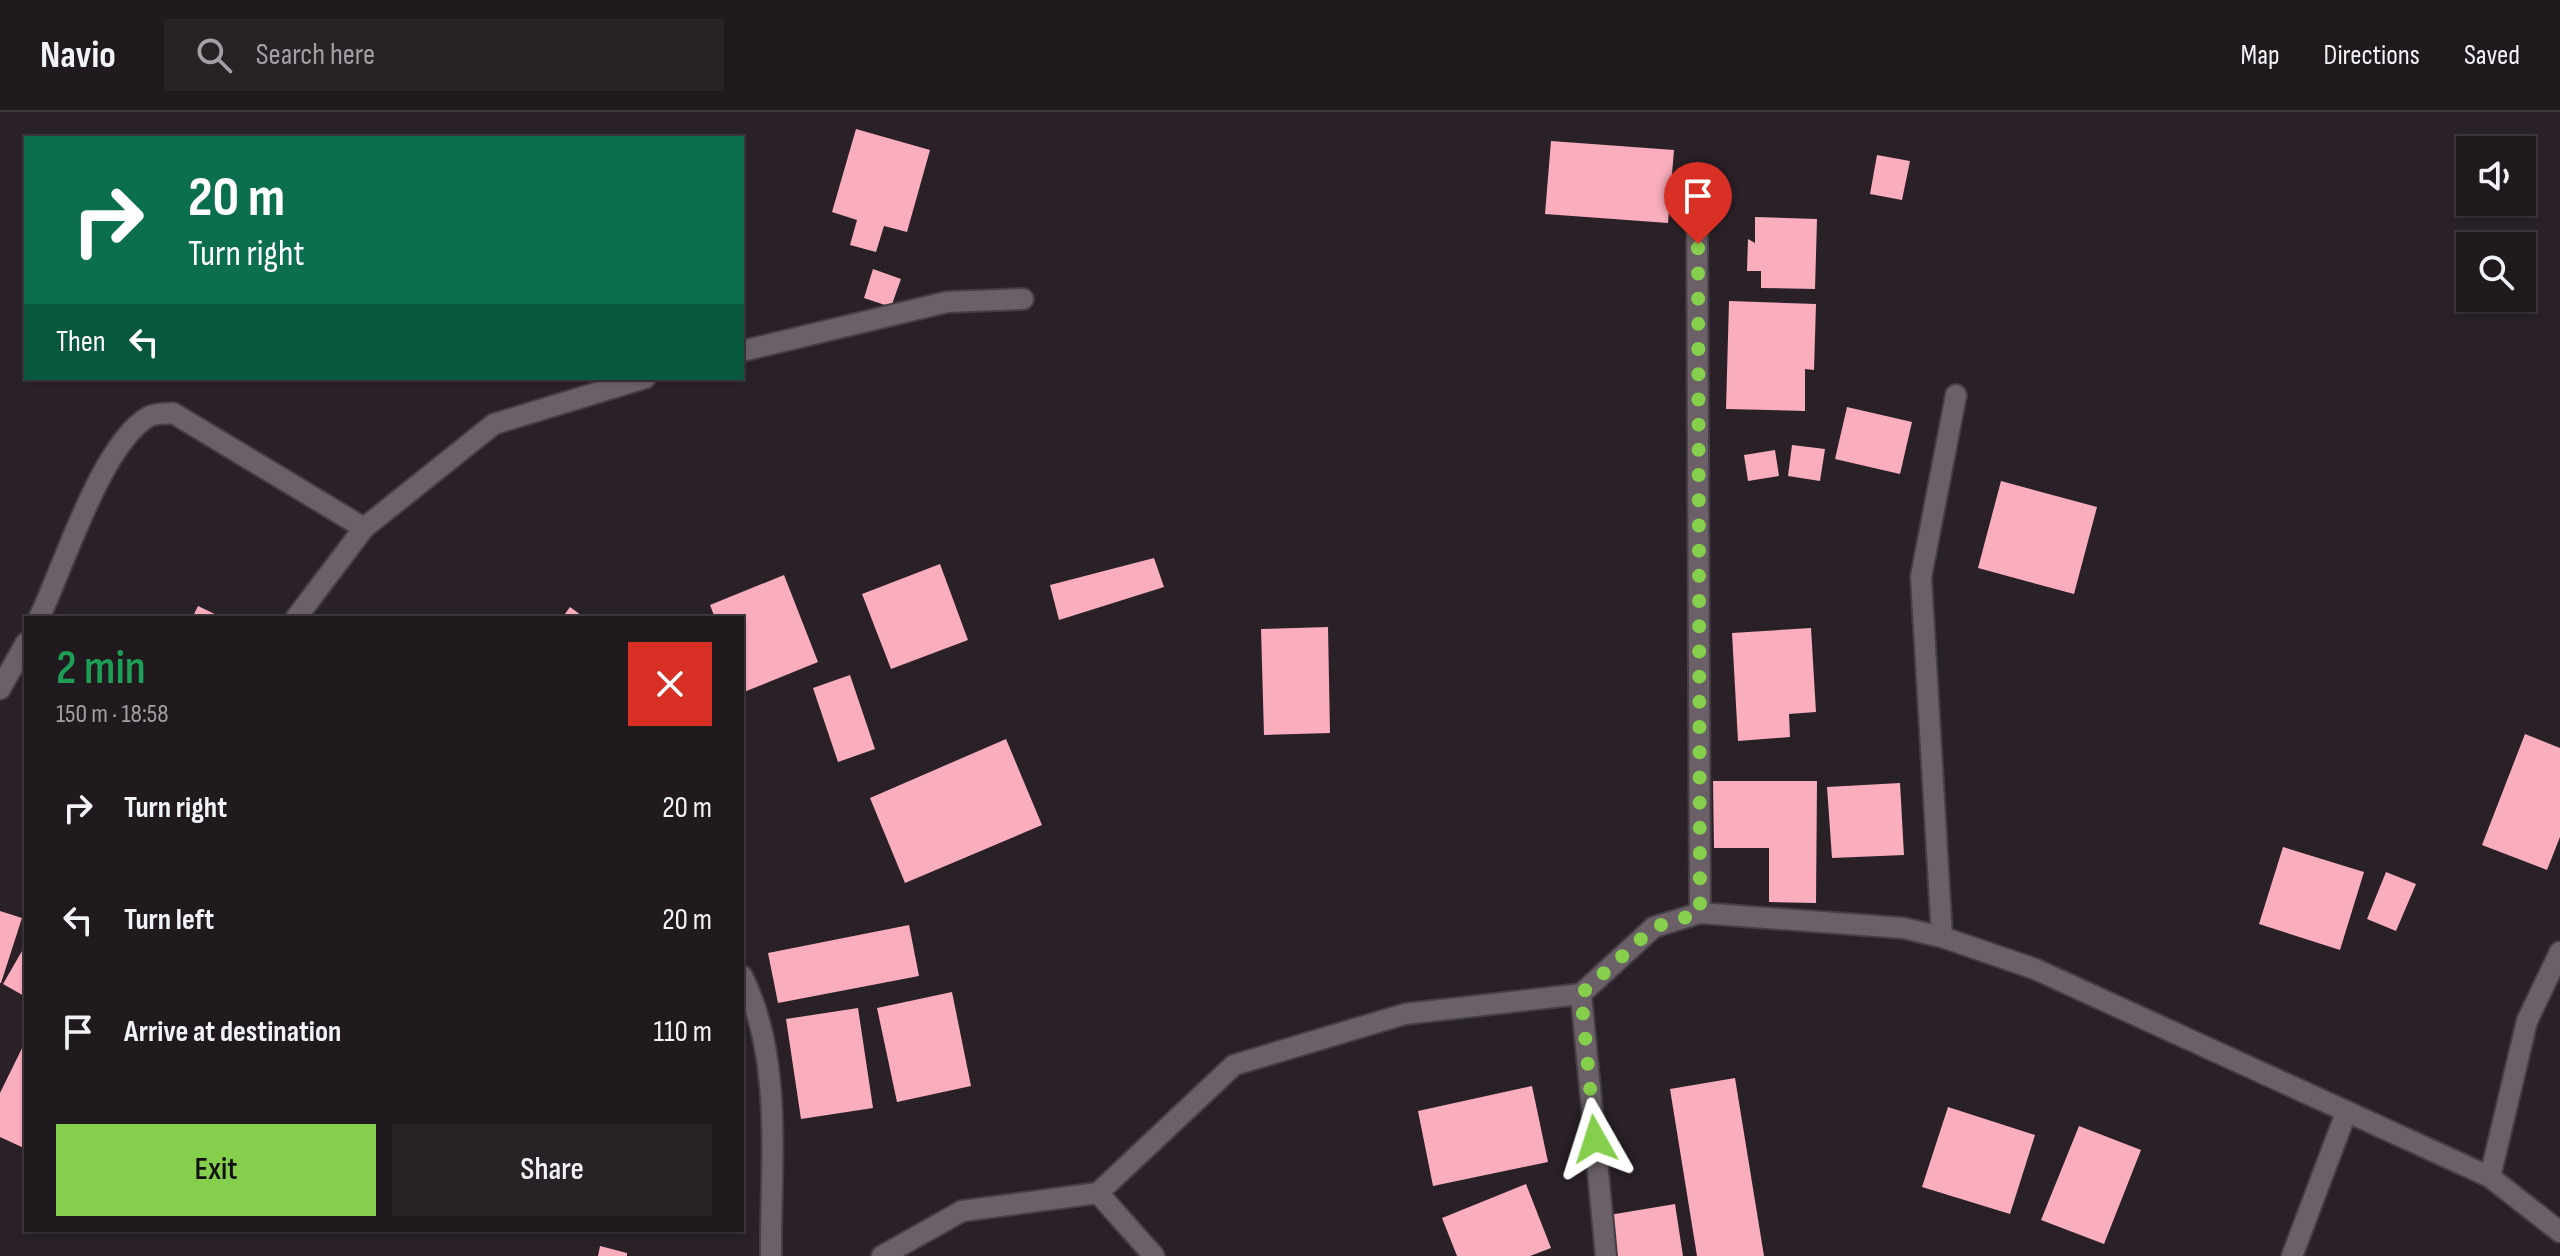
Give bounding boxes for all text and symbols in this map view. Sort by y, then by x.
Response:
search box [164,19,724,91]
text: Navio [40,33,116,78]
icon: search [192,33,236,77]
text: Search here [256,37,375,73]
text: Map [2241,39,2280,72]
text: Directions [2324,39,2420,72]
text: Saved [2464,39,2520,72]
map controls [2456,136,2536,312]
button: sound [2456,136,2536,216]
pin [1664,162,1732,244]
text: 20 m [188,165,285,232]
icon: right [56,168,160,272]
icon: arrive [1676,174,1720,218]
button: search [2456,232,2536,312]
text: Turn right [188,233,305,276]
icon: left [122,320,166,364]
text: Then [56,324,106,360]
text: 2 min [56,640,146,697]
button: close [628,642,712,726]
text: 150 m · 18:58 [56,699,169,730]
icon: right [56,786,100,830]
text: Turn right [124,790,227,826]
text: 20 m [662,790,712,826]
icon: left [56,898,100,942]
text: Turn left [124,902,214,938]
text: 20 m [662,902,712,938]
icon: arrive [56,1010,100,1054]
text: Arrive at destination [124,1014,341,1050]
text: 110 m [654,1014,712,1050]
position arrow [1553,1097,1637,1181]
button: Exit [56,1124,376,1216]
button: Share [392,1124,712,1216]

